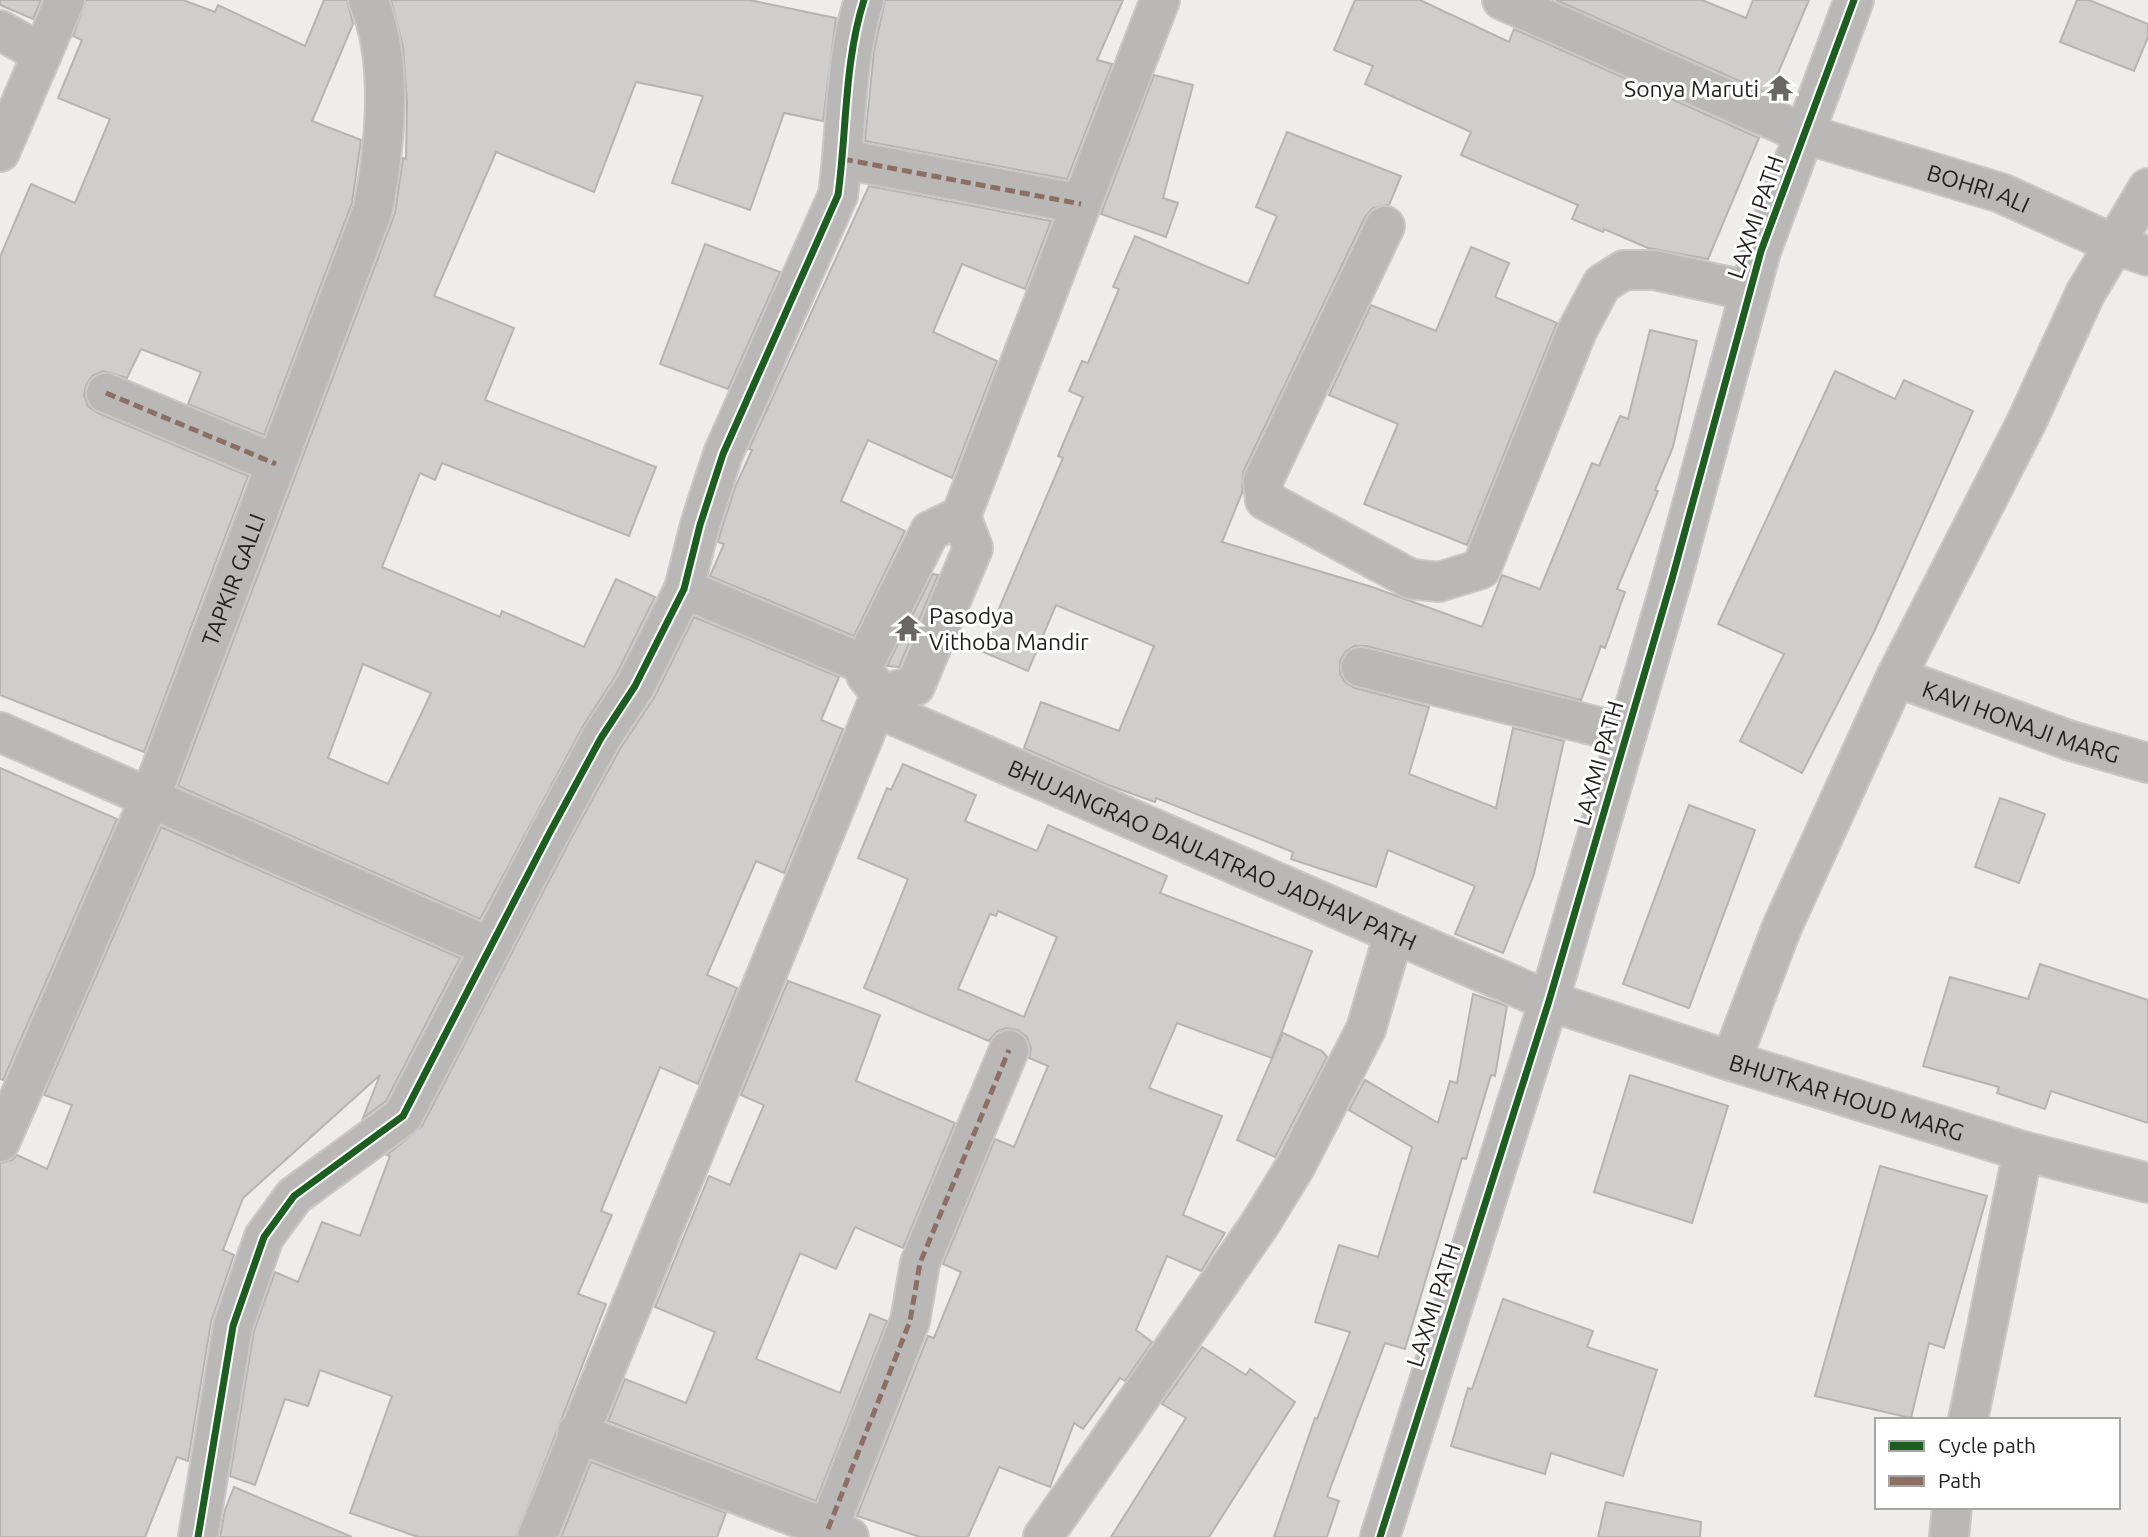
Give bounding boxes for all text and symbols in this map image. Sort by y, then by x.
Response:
temple icon: Sonya Maruti [1765,73,1795,103]
place label: Sonya Maruti [1624,76,1759,101]
street label: LAXMI PATH [1722,152,1788,282]
street label: BOHRI ALI [1924,159,2034,217]
street label: TAPKIR GALLI [196,510,269,649]
place label: Pasodya Vithoba Mandir [929,603,1089,654]
temple icon: Pasodya Vithoba Mandir [893,613,923,643]
street label: KAVI HONAJI MARG [1919,675,2123,767]
street label: LAXMI PATH [1568,698,1628,828]
street label: BHUJANGRAO DAULATRAO JADHAV PATH [1004,754,1421,954]
street label: BHUTKAR HOUD MARG [1727,1049,1967,1145]
street label: LAXMI PATH [1401,1240,1465,1370]
legend [1875,1418,2120,1509]
text: Cycle path [1938,1433,2036,1457]
text: Path [1938,1468,1981,1492]

